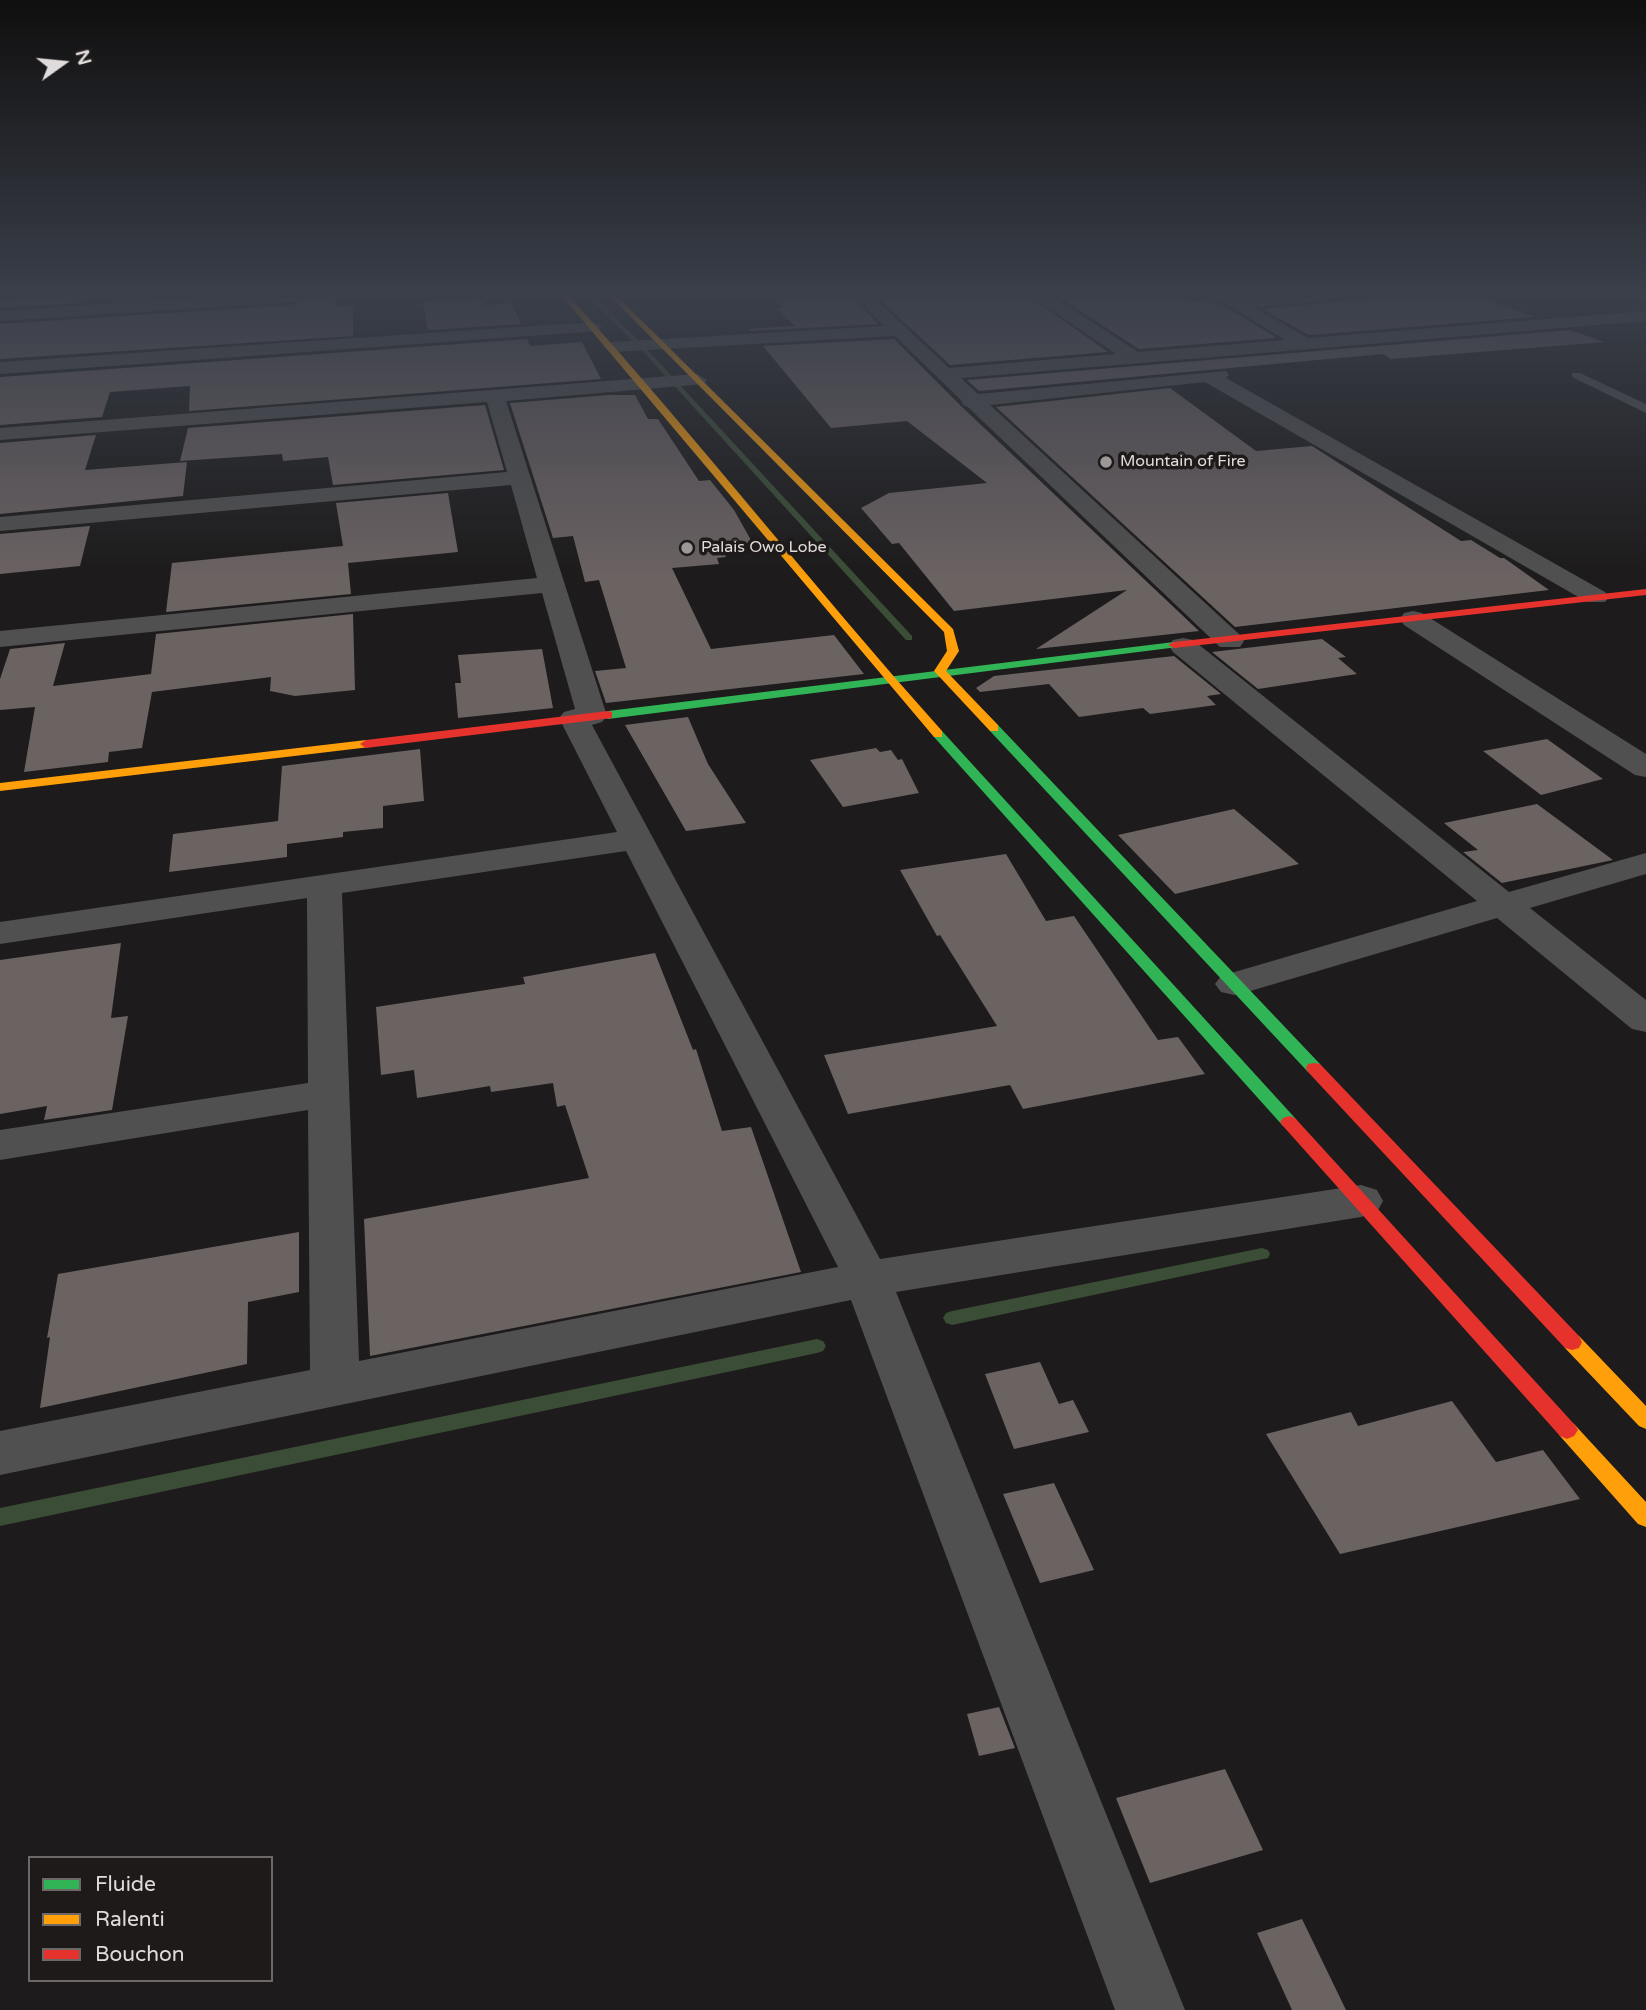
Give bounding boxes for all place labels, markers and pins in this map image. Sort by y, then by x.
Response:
place label: Mountain of Fire [1120,452,1246,472]
marker: Mountain of Fire [1098,454,1114,470]
place label: Palais Owo Lobe [701,538,827,558]
marker: Palais Owo Lobe [679,540,695,556]

